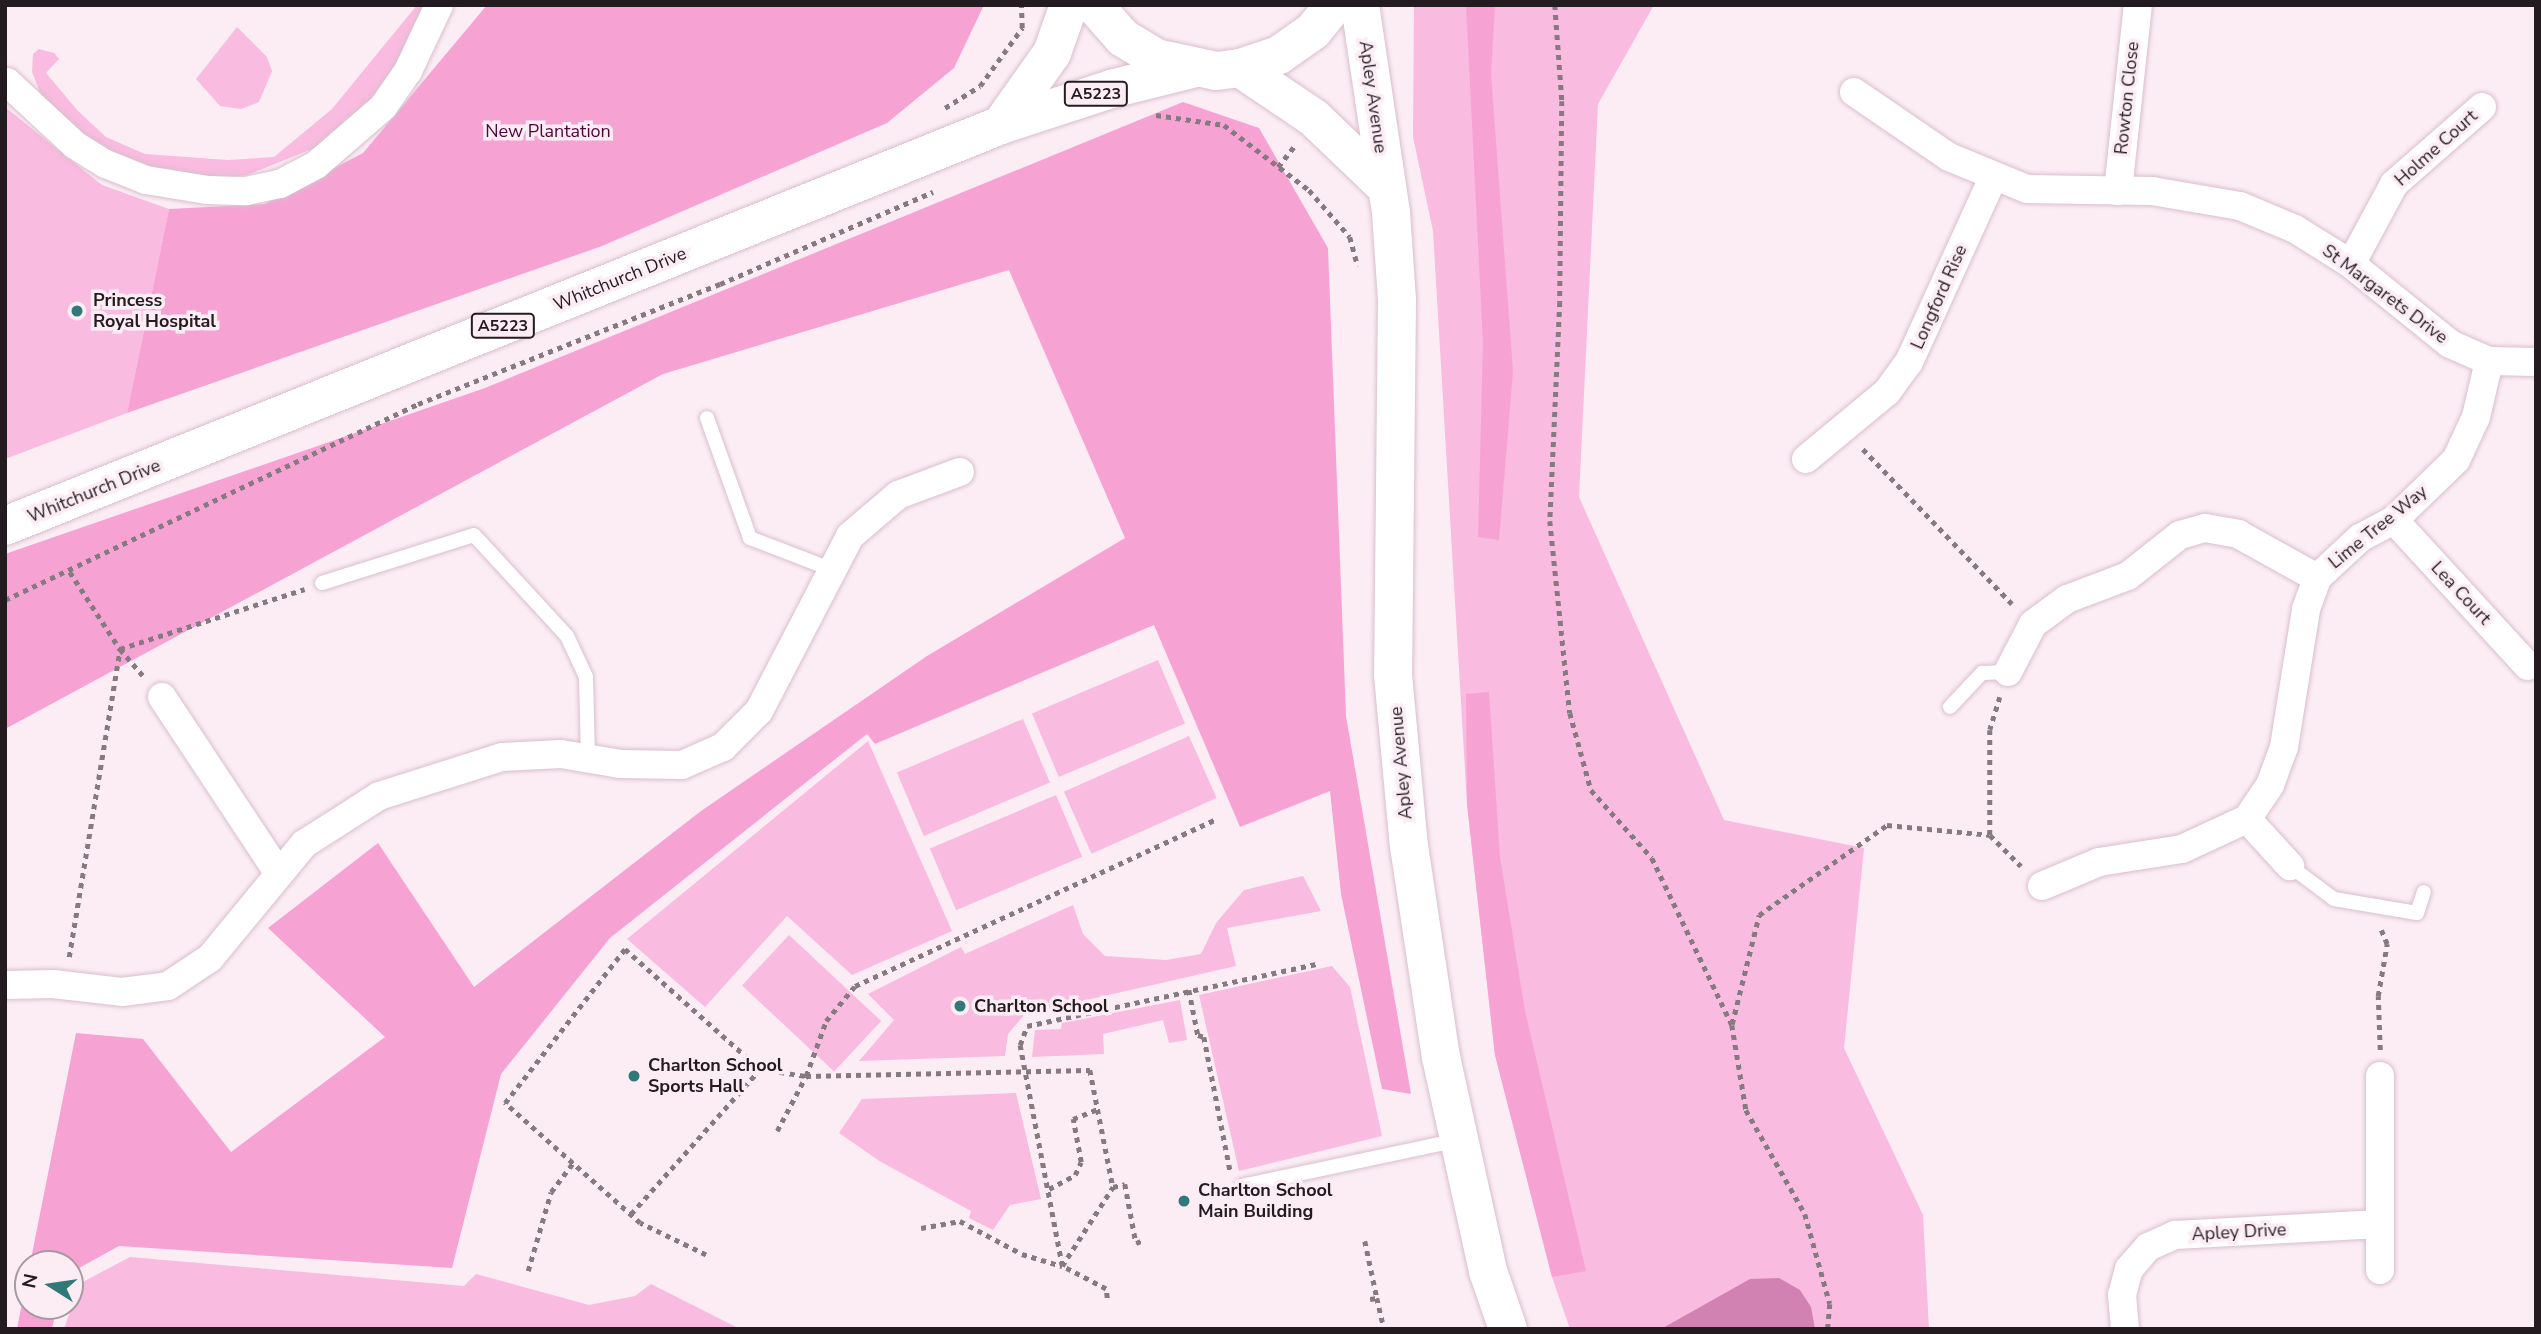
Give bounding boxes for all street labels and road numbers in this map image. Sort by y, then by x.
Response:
street label: Apley Avenue [1354,39,1392,155]
street label: Rowton Close [2110,40,2144,156]
road number: A5223 [1063,82,1129,106]
street label: Holme Court [2390,105,2482,191]
street label: St Margarets Drive [2318,240,2452,348]
street label: Longford Rise [1906,241,1972,353]
street label: Whitchurch Drive [550,243,690,315]
road number: A5223 [470,314,536,338]
street label: Whitchurch Drive [24,455,164,527]
street label: Lime Tree Way [2324,481,2432,573]
street label: Lea Court [2426,557,2496,629]
street label: Apley Avenue [1385,706,1417,820]
street label: Apley Drive [2191,1219,2287,1245]

